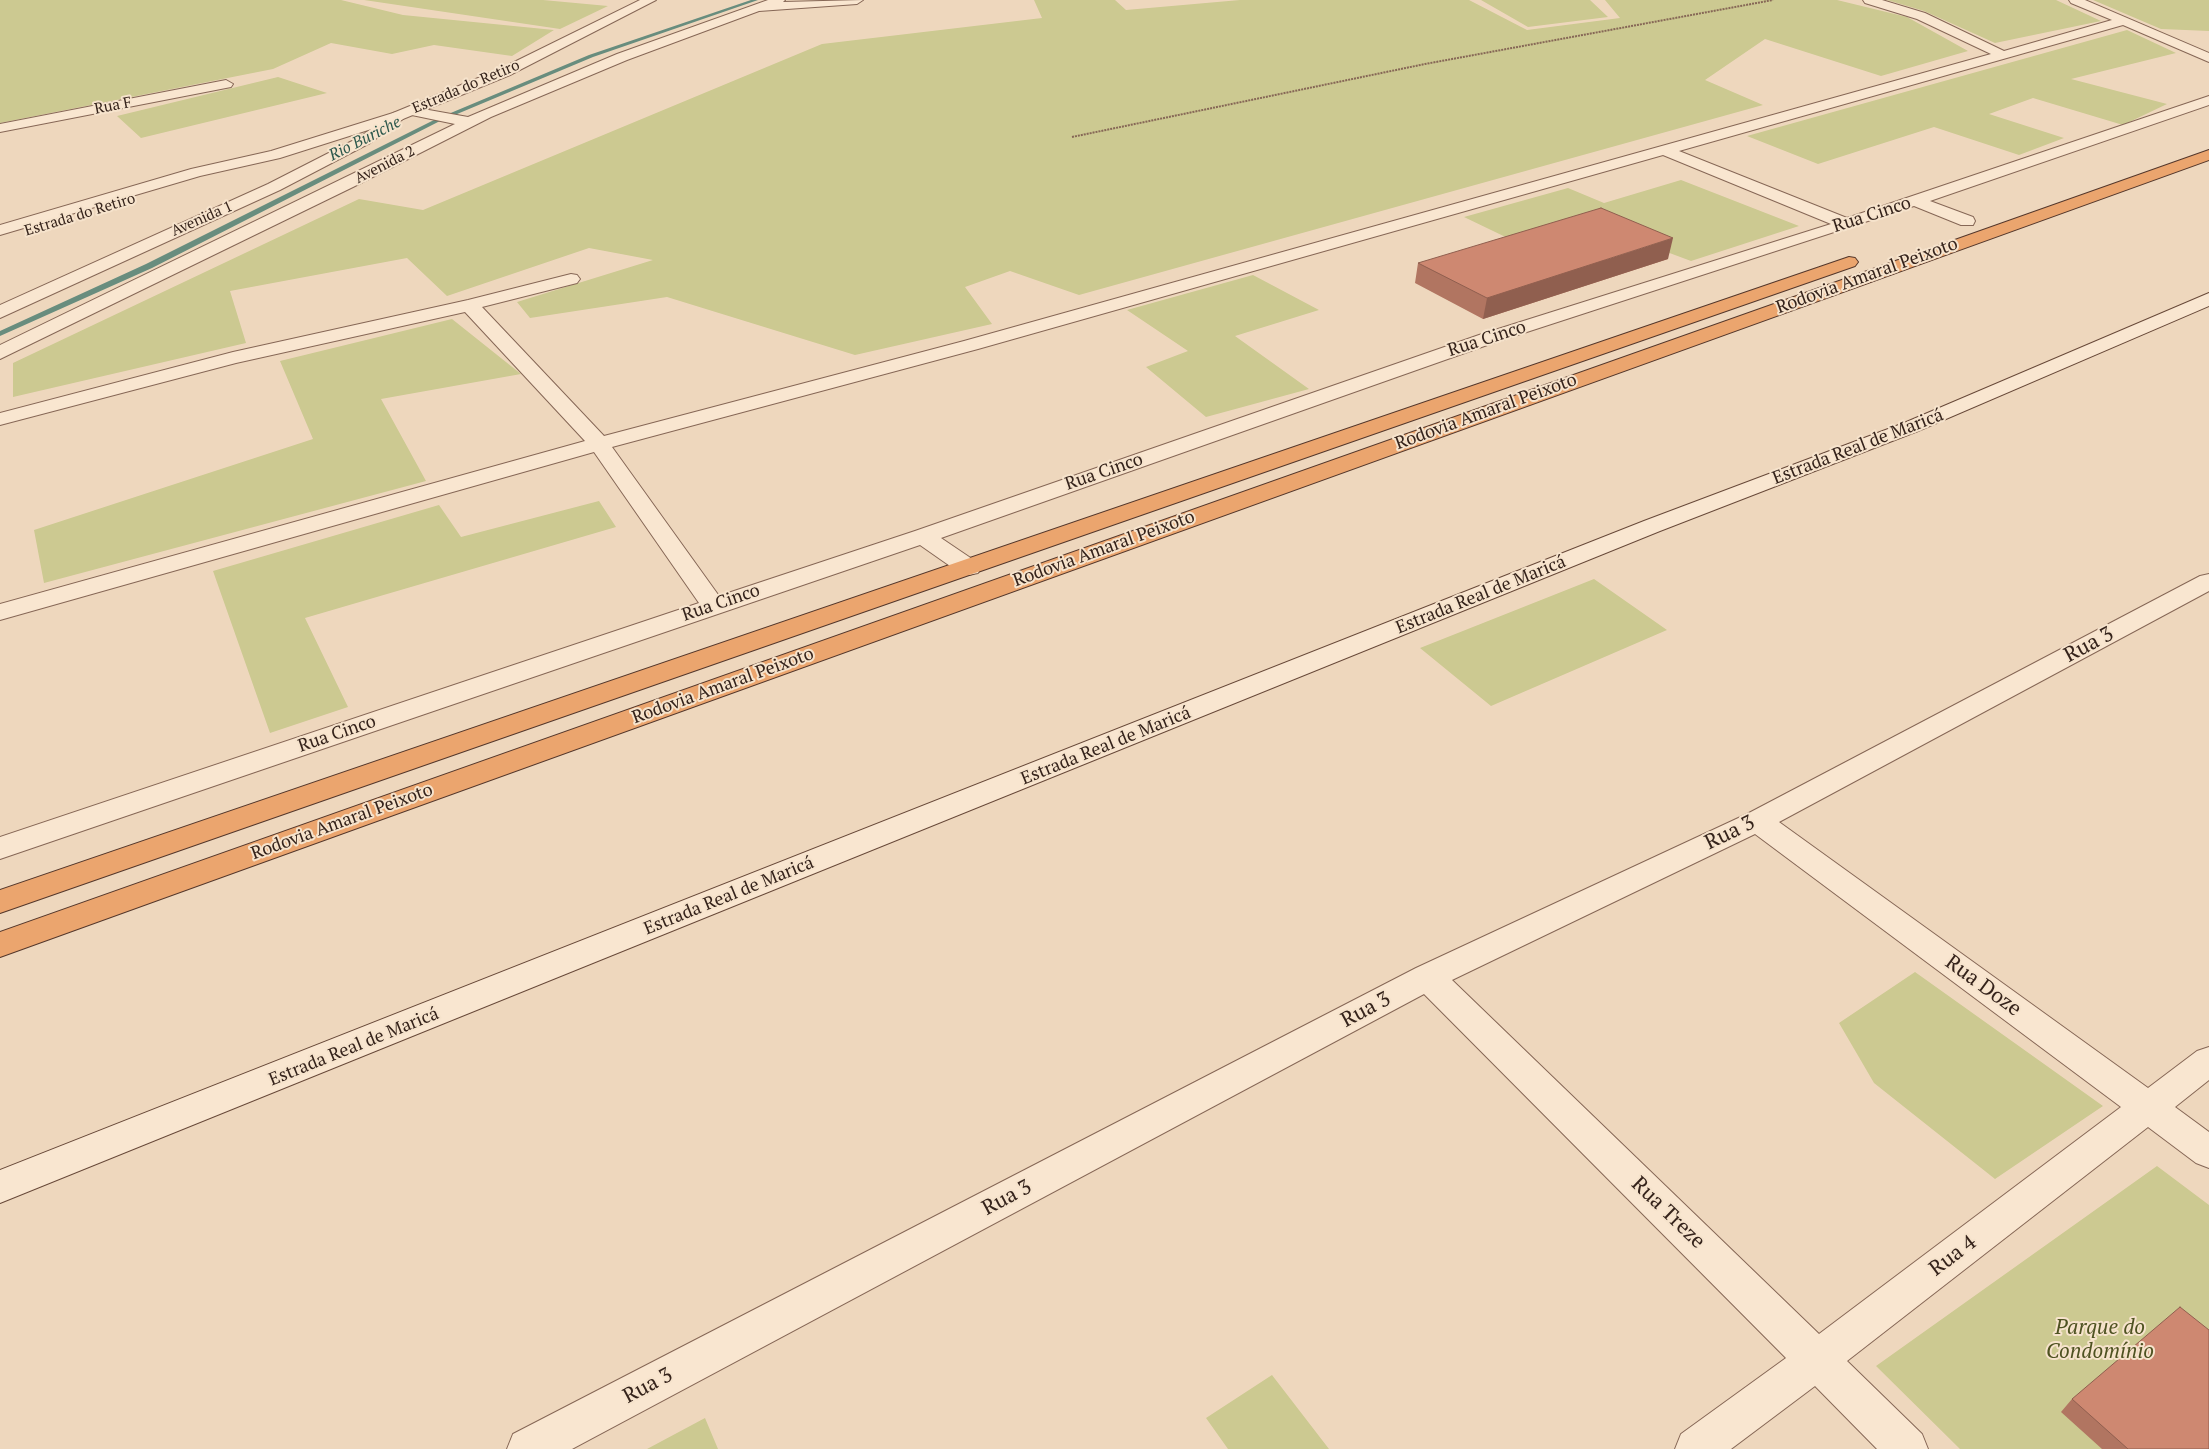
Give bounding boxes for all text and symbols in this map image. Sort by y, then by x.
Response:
street label: Estrada do Retiro [410,56,522,118]
street label: Rua F [93,94,133,118]
water label: Rio Buriche [326,113,404,165]
street label: Avenida 2 [352,142,418,188]
street label: Estrada do Retiro [22,190,138,240]
street label: Rua Cinco [1830,192,1914,238]
street label: Avenida 1 [169,198,235,240]
street label: Rodovia Amaral Peixoto [1773,233,1961,319]
street label: Rua Cinco [1445,316,1529,362]
street label: Rodovia Amaral Peixoto [1392,369,1580,455]
street label: Estrada Real de Maricá [1769,404,1947,490]
street label: Rua Cinco [1062,449,1146,495]
street label: Rodovia Amaral Peixoto [1010,506,1198,592]
street label: Estrada Real de Maricá [1393,551,1569,639]
street label: Rua Cinco [679,580,763,626]
street label: Rua 3 [2060,622,2118,668]
street label: Rodovia Amaral Peixoto [629,643,817,729]
street label: Estrada Real de Maricá [1018,702,1194,790]
street label: Rua Cinco [295,711,379,757]
street label: Rodovia Amaral Peixoto [248,779,436,865]
street label: Rua 3 [1701,810,1759,856]
street label: Estrada Real de Maricá [641,852,817,940]
street label: Rua Doze [1940,950,2026,1022]
street label: Rua 3 [1337,987,1395,1033]
street label: Estrada Real de Maricá [266,1003,442,1091]
street label: Rua Treze [1626,1172,1710,1254]
street label: Rua 3 [978,1175,1036,1221]
street label: Rua 4 [1925,1230,1981,1282]
park label: Parque do Condomínio [2046,1315,2154,1365]
street label: Rua 3 [619,1363,677,1409]

